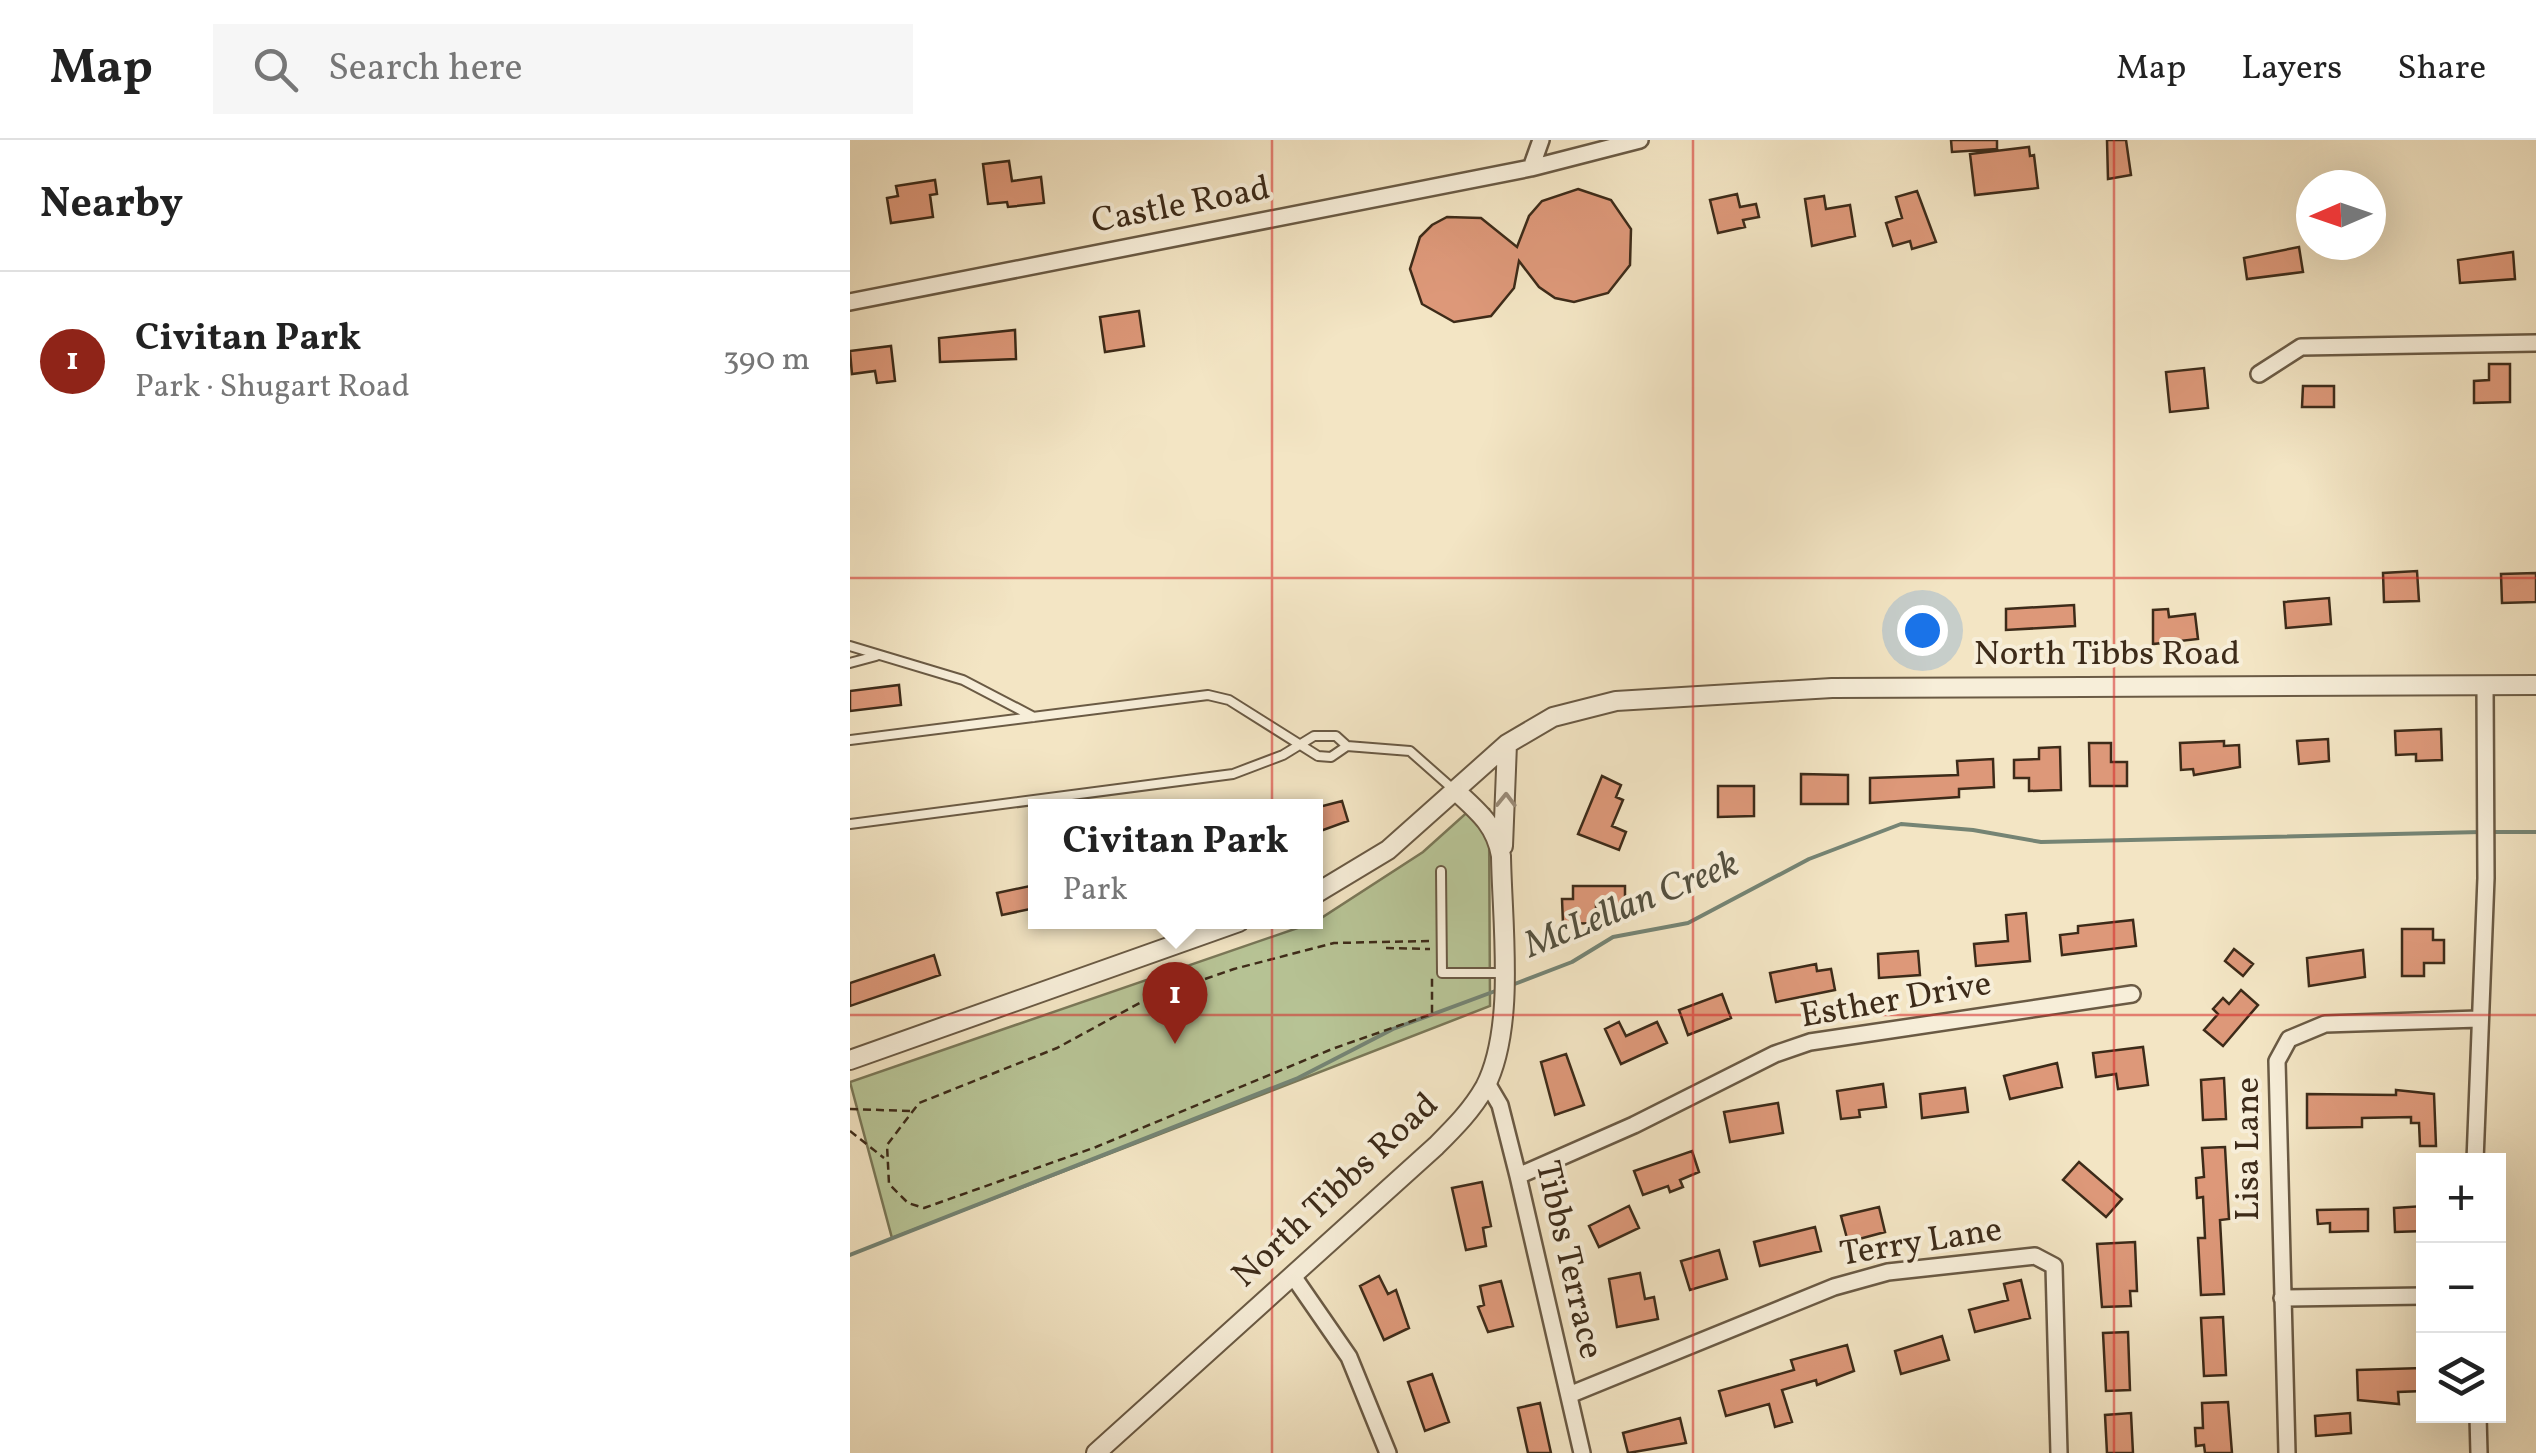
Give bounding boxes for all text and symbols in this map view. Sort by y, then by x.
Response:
search box [213,24,913,114]
text: Map [50,36,153,103]
icon: search [248,42,303,97]
text: Search here [328,43,523,96]
text: Map [2116,45,2186,93]
text: Layers [2241,45,2342,93]
text: Share [2397,45,2486,93]
street label: Castle Road [1088,165,1274,247]
north arrow [2296,170,2386,260]
text: Nearby [40,176,183,235]
text: Civitan Park [135,313,361,366]
text: 1 [66,339,79,383]
text: 390 m [723,339,810,383]
text: Park · Shugart Road [135,366,410,410]
your location [1897,605,1948,656]
street label: North Tibbs Road [1974,631,2240,679]
one-way arrow [1496,792,1517,808]
popup [1028,799,1323,929]
text: Civitan Park [1062,816,1289,869]
water label: McLellan Creek [1515,839,1747,974]
text: Park [1062,869,1128,913]
street label: Esther Drive [1797,961,1995,1041]
pin: 1 [1142,962,1208,1044]
street label: Lisa Lane [2225,1077,2273,1221]
street label: North Tibbs Road [1222,1083,1450,1299]
map controls [2416,1153,2506,1423]
button: + [2416,1153,2506,1243]
street label: Tibbs Terrace [1522,1156,1614,1364]
street label: Terry Lane [1837,1207,2005,1279]
button: − [2416,1243,2506,1333]
button: layers [2416,1333,2506,1423]

